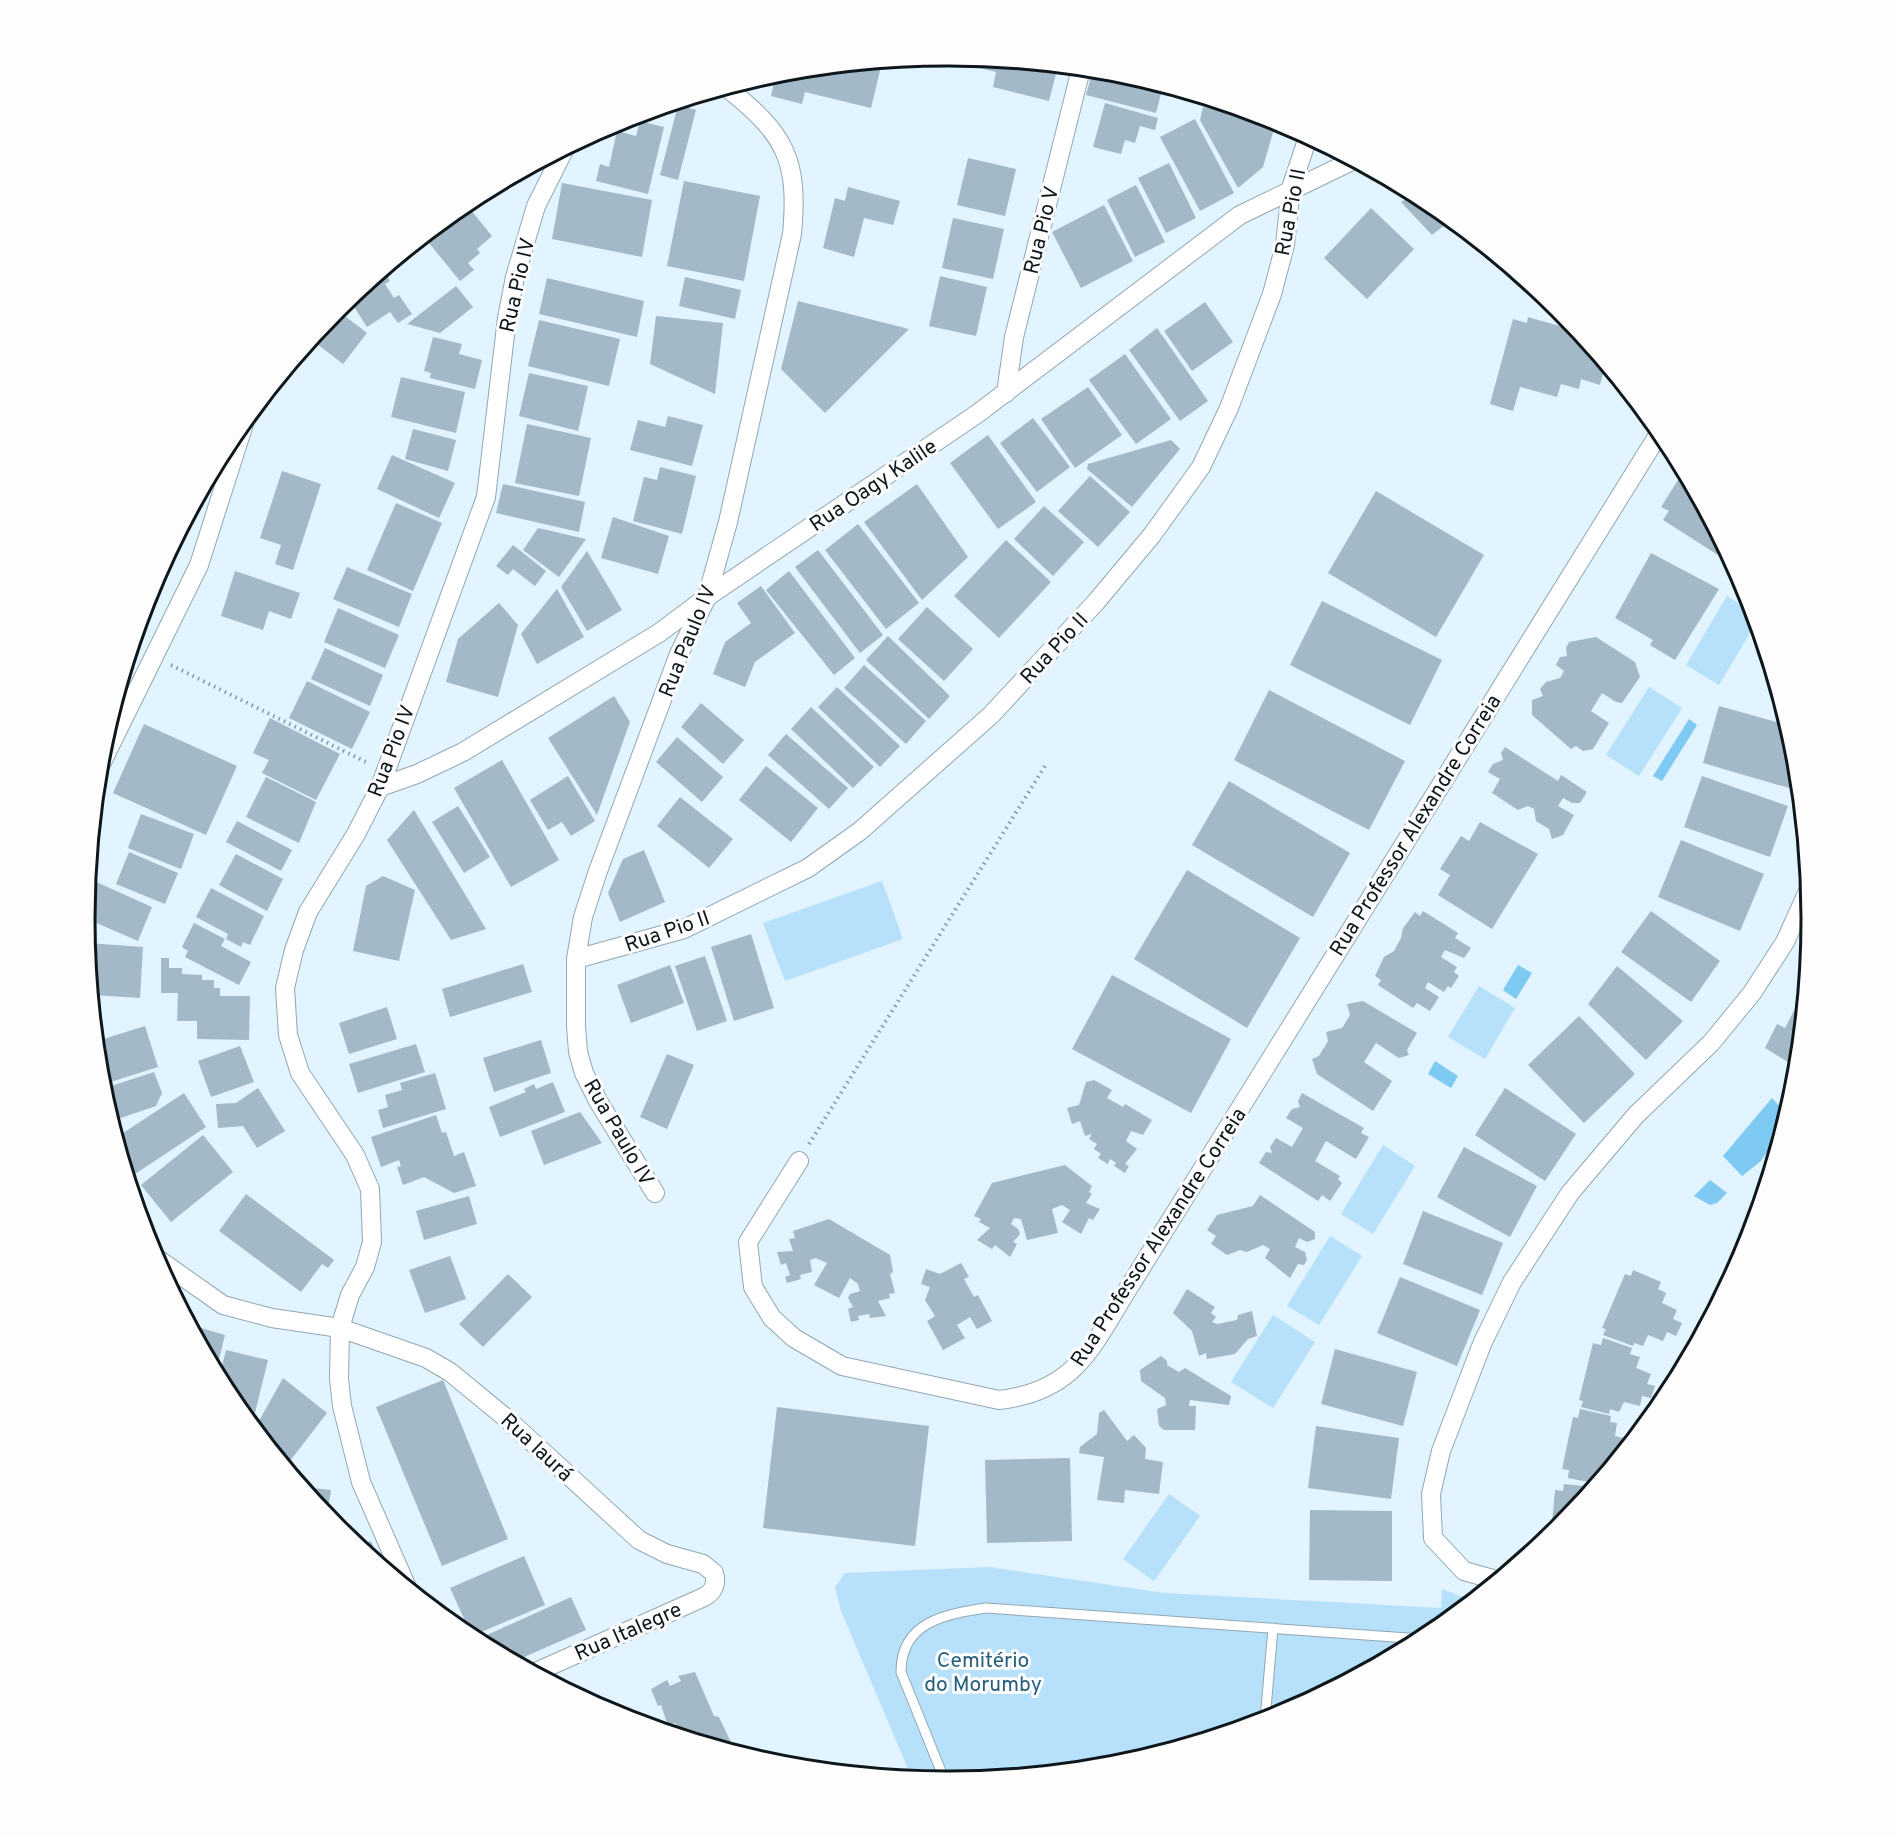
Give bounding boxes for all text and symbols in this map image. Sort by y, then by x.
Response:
street label: Rua Pio II [1270,166,1313,258]
street label: Rua Pio V [1019,184,1066,277]
street label: Rua Pio IV [494,235,542,335]
street label: Rua Oagy Kalile [805,434,943,539]
street label: Rua Paulo IV [654,581,723,702]
street label: Rua Pio II [1015,607,1095,691]
street label: Rua Professor Alexandre Correia [1324,690,1508,962]
street label: Rua Pio IV [363,702,422,801]
street label: Rua Pio II [621,905,714,960]
street label: Rua Paulo IV [576,1074,659,1191]
street label: Rua Professor Alexandre Correia [1065,1103,1253,1372]
street label: Rua Iaurá [494,1408,578,1488]
street label: Rua Italegre [571,1597,686,1668]
park label: Cemitério do Morumby [924,1648,1042,1699]

